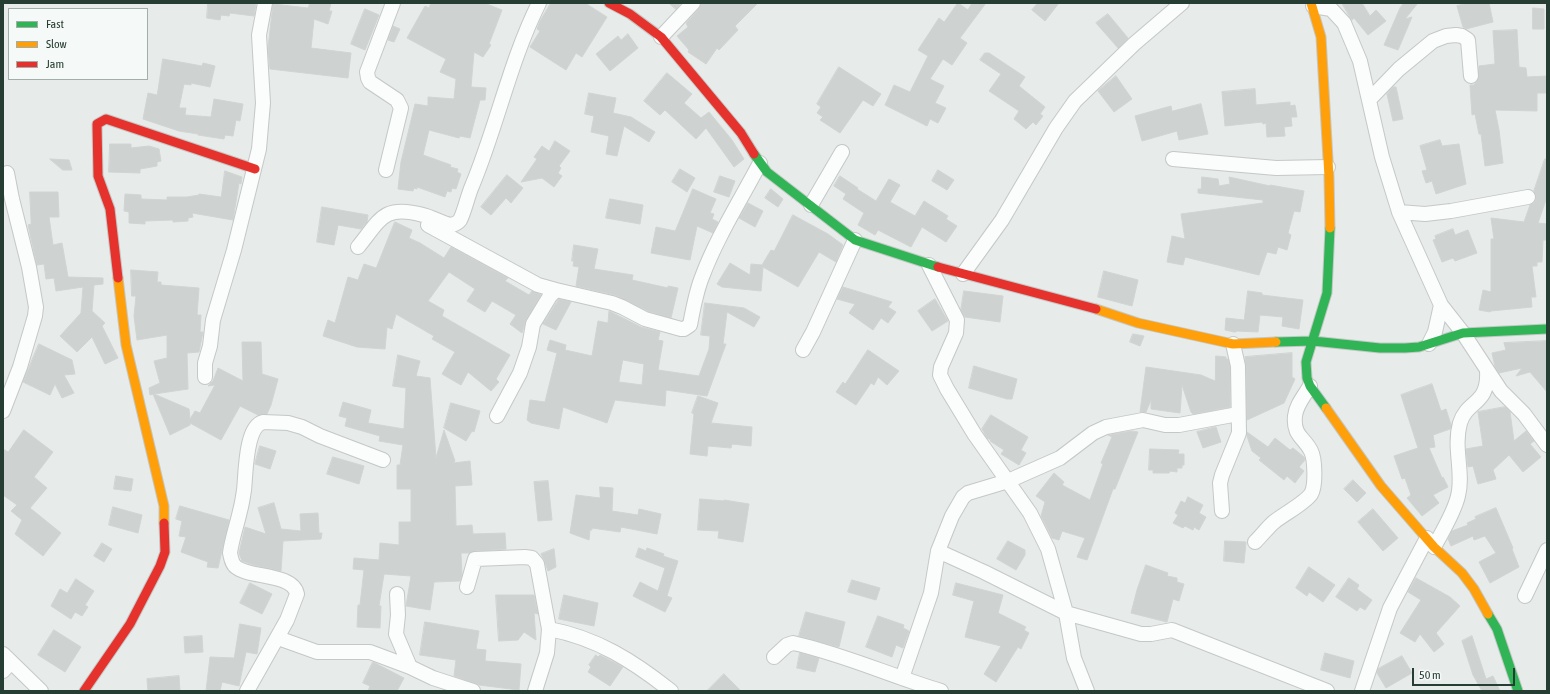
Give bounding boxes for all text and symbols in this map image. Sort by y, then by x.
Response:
legend [8,8,148,80]
text: Fast [46,17,64,31]
text: Slow [46,37,67,51]
text: Jam [46,57,64,71]
scale bar [1414,660,1517,686]
text: 50 m [1419,668,1441,682]

